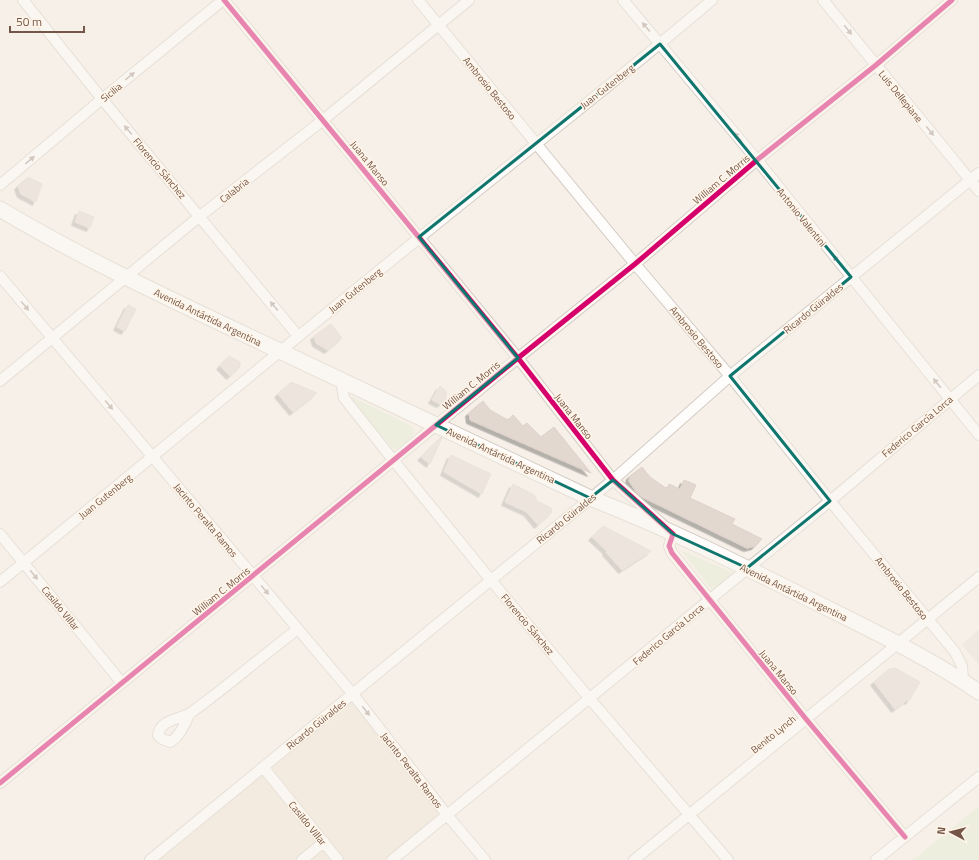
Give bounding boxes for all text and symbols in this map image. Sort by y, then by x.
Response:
scale bar [10,8,84,34]
text: 50 m [16,12,42,31]
one-way arrow [641,21,650,32]
one-way arrow [844,25,852,36]
street label: Ambrosio Bestoso [460,54,520,123]
street label: Juan Gutenberg [577,60,638,112]
street label: Luis Dellepiane [875,67,926,126]
one-way arrow [124,72,135,81]
street label: Sicilia [97,79,125,106]
one-way arrow [124,124,133,135]
one-way arrow [926,126,935,136]
one-way arrow [733,132,742,143]
street label: Florencio Sánchez [130,134,190,203]
street label: Juana Manso [347,137,393,189]
street label: William C. Morris [689,151,753,208]
one-way arrow [24,155,35,164]
street label: Calabria [216,174,252,207]
street label: Antonio Valentini [773,185,830,250]
one-way arrow [833,255,842,266]
street label: Juan Gutenberg [325,264,385,317]
street label: Ricardo Güiraldes [780,279,847,337]
street label: Avenida Antártida Argentina [151,285,264,350]
one-way arrow [21,300,30,311]
one-way arrow [269,300,278,311]
street label: Ambrosio Bestoso [666,303,727,372]
street label: William C. Morris [439,357,504,413]
one-way arrow [932,378,941,388]
street label: Juana Manso [551,390,596,442]
street label: Federico García Lorca [878,392,956,461]
one-way arrow [104,400,114,410]
street label: Avenida Antártida Argentina [444,424,557,487]
street label: Juan Gutenberg [75,470,135,523]
street label: Jacinto Peralta Ramos [170,480,241,561]
street label: Ricardo Güiraldes [533,489,600,547]
street label: Ambrosio Bestoso [872,554,932,623]
street label: Avenida Antártida Argentina [737,560,850,625]
street label: William C. Morris [189,563,254,619]
one-way arrow [29,570,38,580]
street label: Casildo Villar [38,583,84,634]
one-way arrow [260,585,269,595]
street label: Florencio Sánchez [498,590,558,659]
street label: Federico García Lorca [629,600,707,669]
street label: Juana Manso [756,646,802,698]
street label: Ricardo Güiraldes [283,695,350,753]
one-way arrow [362,706,370,717]
street label: Benito Lynch [748,712,799,757]
street label: Jacinto Peralta Ramos [377,729,446,812]
street label: Casildo Villar [285,798,331,849]
north arrow [931,812,971,852]
text: N [933,826,949,836]

